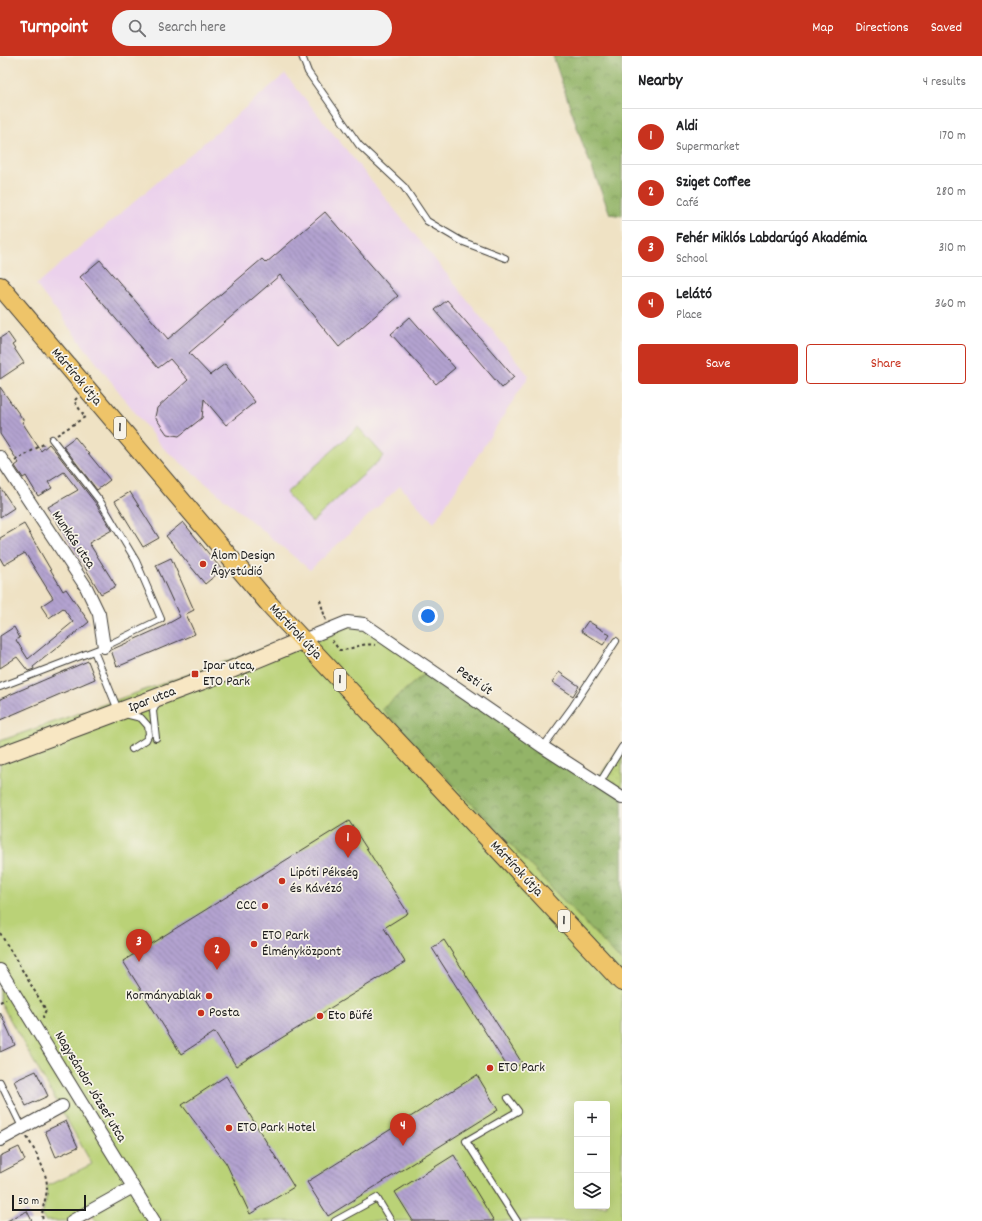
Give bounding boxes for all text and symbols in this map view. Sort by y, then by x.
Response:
search box [112,10,392,46]
text: Turnpoint [20,15,88,42]
icon: search [126,17,148,39]
text: Search here [158,17,226,39]
text: Map [812,18,834,38]
text: Directions [856,18,909,38]
text: Saved [931,18,962,38]
text: Nearby [638,70,682,94]
text: 4 results [923,73,966,92]
text: Aldi [676,116,698,138]
text: 1 [650,127,652,146]
text: 170 m [939,127,966,146]
text: Supermarket [676,138,740,157]
text: Sziget Coffee [676,172,751,194]
text: 2 [648,183,654,202]
text: 280 m [936,183,966,202]
text: Café [676,194,699,213]
text: Fehér Miklós Labdarúgó Akadémia [676,228,867,250]
text: 3 [648,239,654,258]
text: 310 m [938,239,966,258]
text: School [676,250,708,269]
text: Lelátó [676,284,712,306]
text: 4 [648,295,654,314]
text: 360 m [935,295,966,314]
text: Place [676,306,702,325]
street label: Mártírok útja [46,344,106,411]
button: Save [638,344,798,384]
button: Share [806,344,966,384]
road number: 1 [114,417,126,439]
street label: Munkás utca [46,507,100,573]
place label: Álom Design Ágystúdió [211,546,275,582]
marker: Álom Design Ágystúdió [198,559,208,569]
street label: Mártírok útja [264,600,326,665]
your location [418,606,438,626]
place label: Ipar utca, ETO Park [203,656,255,692]
street label: Pesti út [452,661,496,701]
marker: Ipar utca, ETO Park [190,669,200,679]
road number: 1 [334,669,346,691]
street label: Ipar utca [125,682,179,718]
pin: 1 [335,825,361,858]
street label: Mártírok útja [485,837,547,902]
place label: Lipóti Pékség és Kávézó [290,863,358,899]
marker: Lipóti Pékség és Kávézó [277,876,287,886]
place label: CCC [236,896,257,916]
marker: CCC [260,901,270,911]
road number: 1 [558,910,570,932]
place label: ETO Park Élményközpont [262,926,341,962]
pin: 3 [126,929,152,962]
pin: 2 [204,937,230,970]
marker: ETO Park Élményközpont [249,939,259,949]
place label: Kormányablak [126,986,201,1006]
marker: Kormányablak [204,991,214,1001]
place label: Posta [209,1003,240,1023]
place label: Eto Büfé [328,1006,373,1026]
marker: Posta [196,1008,206,1018]
marker: Eto Büfé [315,1011,325,1021]
street label: Nagysándor József utca [49,1028,131,1147]
place label: ETO Park [498,1058,545,1078]
marker: ETO Park [485,1063,495,1073]
map controls [574,1101,610,1209]
button: + [574,1101,610,1137]
pin: 4 [390,1113,416,1146]
place label: ETO Park Hotel [237,1118,316,1138]
marker: ETO Park Hotel [224,1123,234,1133]
button: − [574,1137,610,1173]
button: layers [574,1173,610,1209]
scale bar [12,1193,86,1212]
text: 50 m [18,1194,39,1210]

